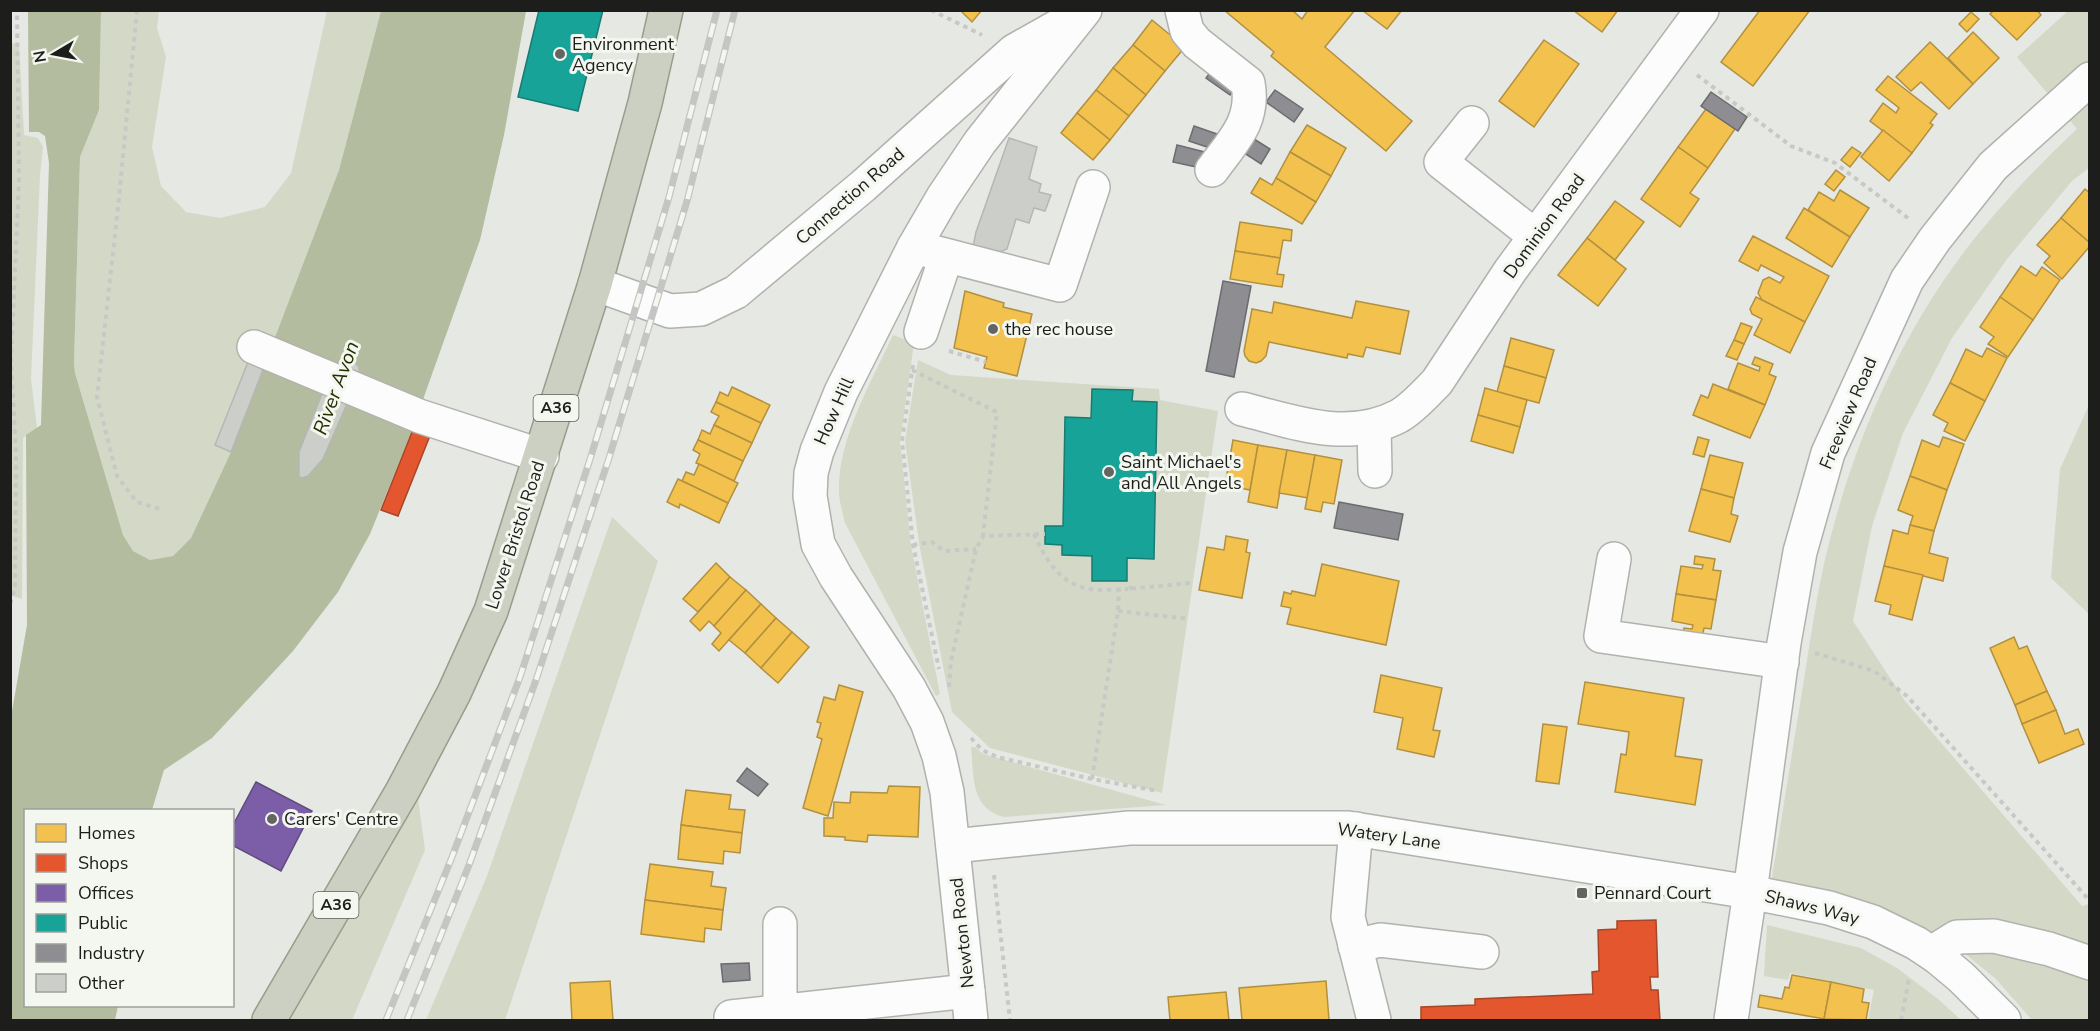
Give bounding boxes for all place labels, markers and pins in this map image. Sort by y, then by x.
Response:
place label: Environment Agency [572,32,675,77]
marker: Environment Agency [553,47,567,61]
place label: the rec house [1005,317,1113,341]
marker: the rec house [986,322,1000,336]
place label: Saint Michael's and All Angels [1121,450,1242,495]
marker: Saint Michael's and All Angels [1102,465,1116,479]
place label: Carers' Centre [284,807,398,831]
marker: Carers' Centre [265,812,279,826]
place label: Pennard Court [1594,881,1712,905]
marker: Pennard Court [1575,886,1589,900]

